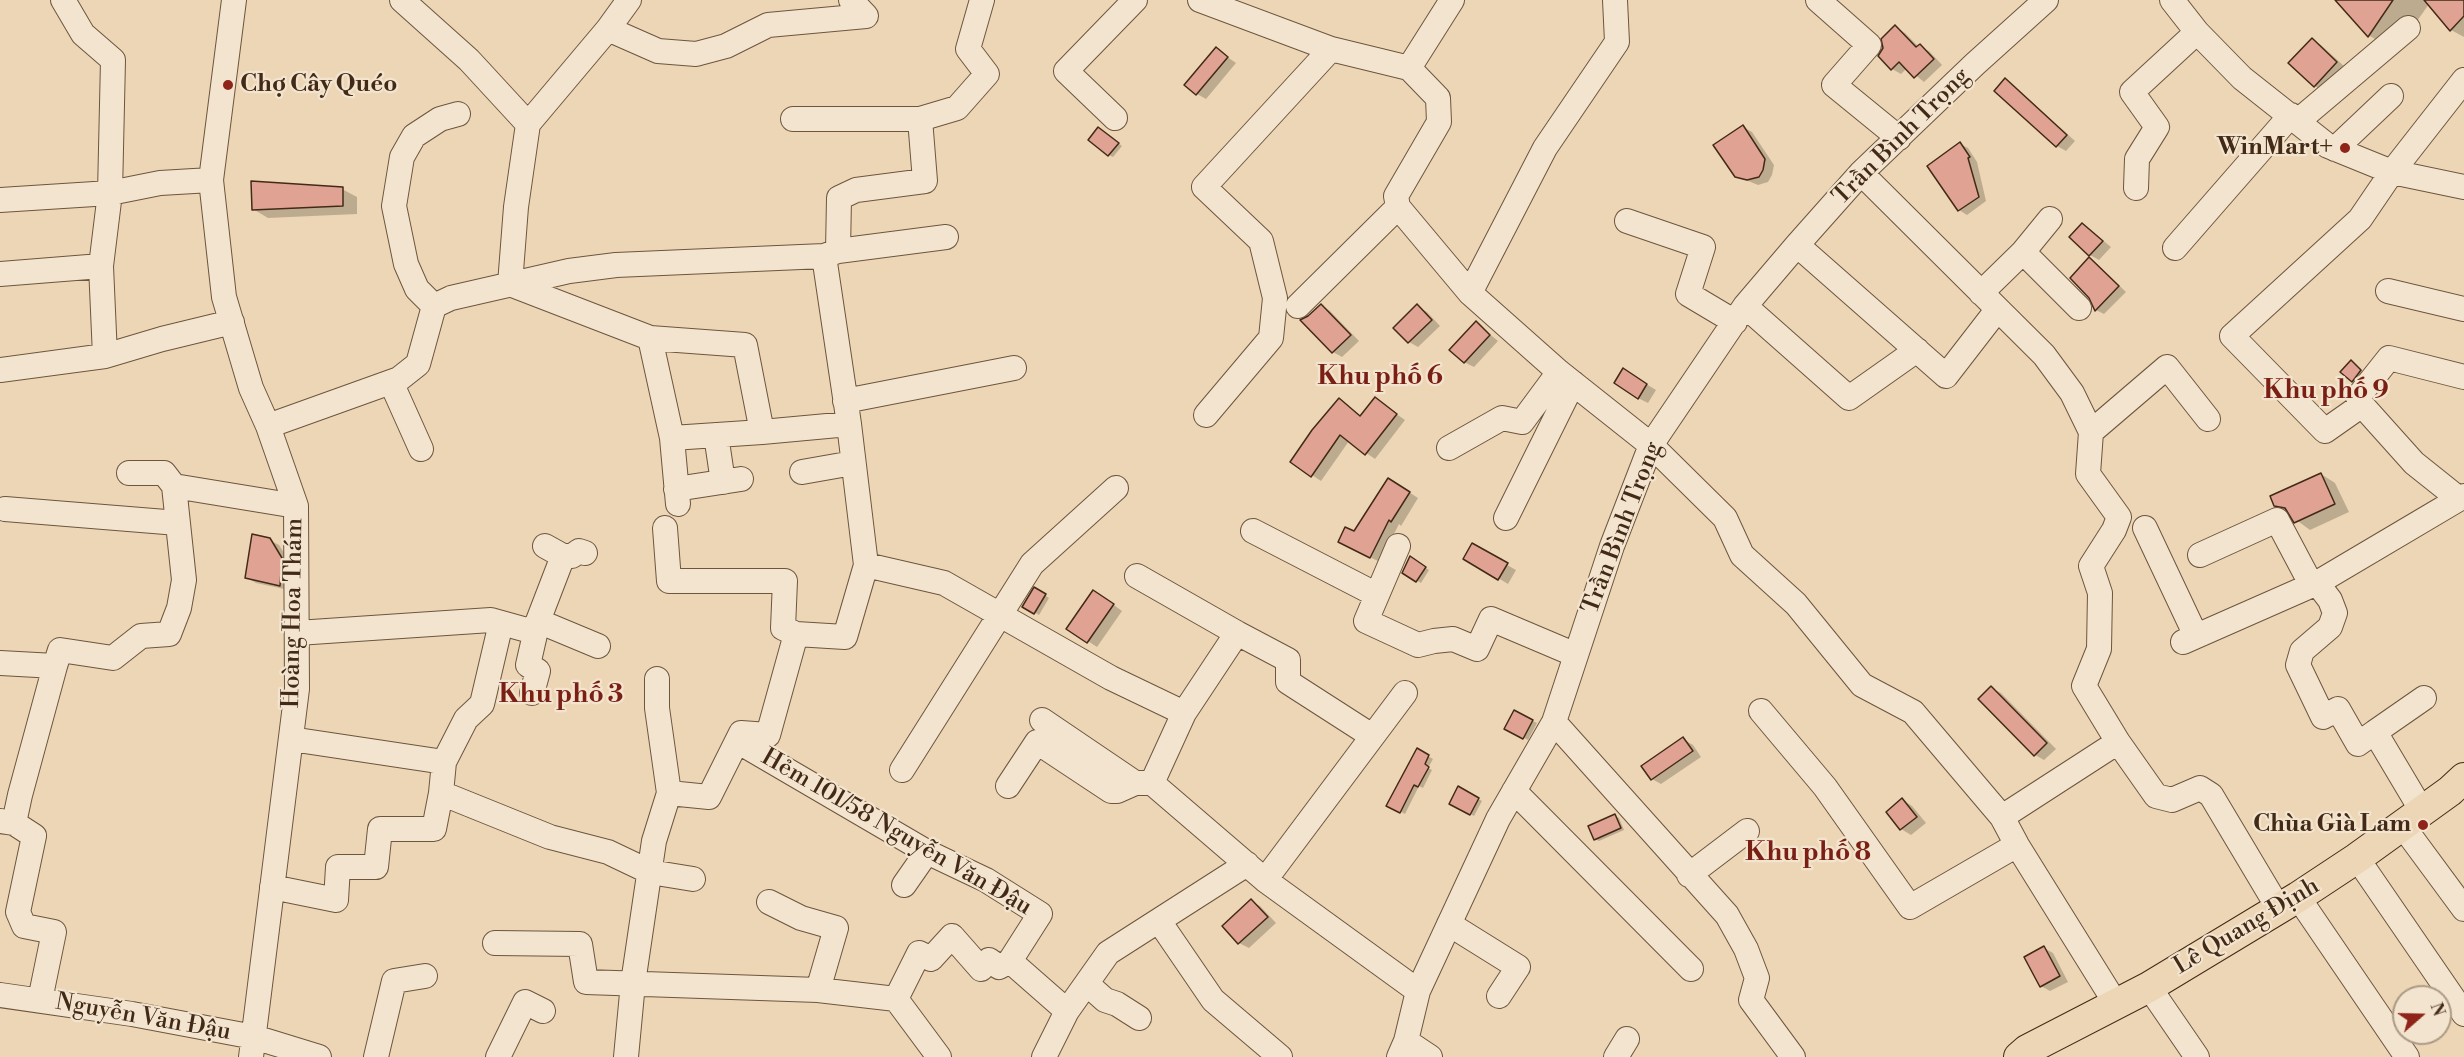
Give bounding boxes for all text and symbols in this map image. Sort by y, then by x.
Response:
street label: Trần Bình Trọng [1827,62,1977,212]
place label: Chợ Cây Quéo [240,71,397,99]
marker: Chợ Cây Quéo [221,78,235,92]
place label: WinMart+ [2217,134,2333,162]
marker: WinMart+ [2338,141,2352,155]
district label: Khu phố 6 [1317,362,1443,394]
district label: Khu phố 9 [2263,376,2389,408]
street label: Trần Bình Trọng [1577,438,1669,618]
street label: Hoàng Hoa Thám [278,518,310,708]
district label: Khu phố 3 [498,680,624,712]
street label: Hẻm 101/58 Nguyễn Văn Đậu [756,744,1036,922]
place label: Chùa Già Lam [2253,811,2411,839]
marker: Chùa Già Lam [2416,818,2430,832]
district label: Khu phố 8 [1745,838,1871,870]
street label: Lê Quang Định [2169,872,2325,982]
north arrow [2392,985,2452,1045]
street label: Nguyễn Văn Đậu [53,988,233,1048]
text: N [2425,1000,2449,1019]

